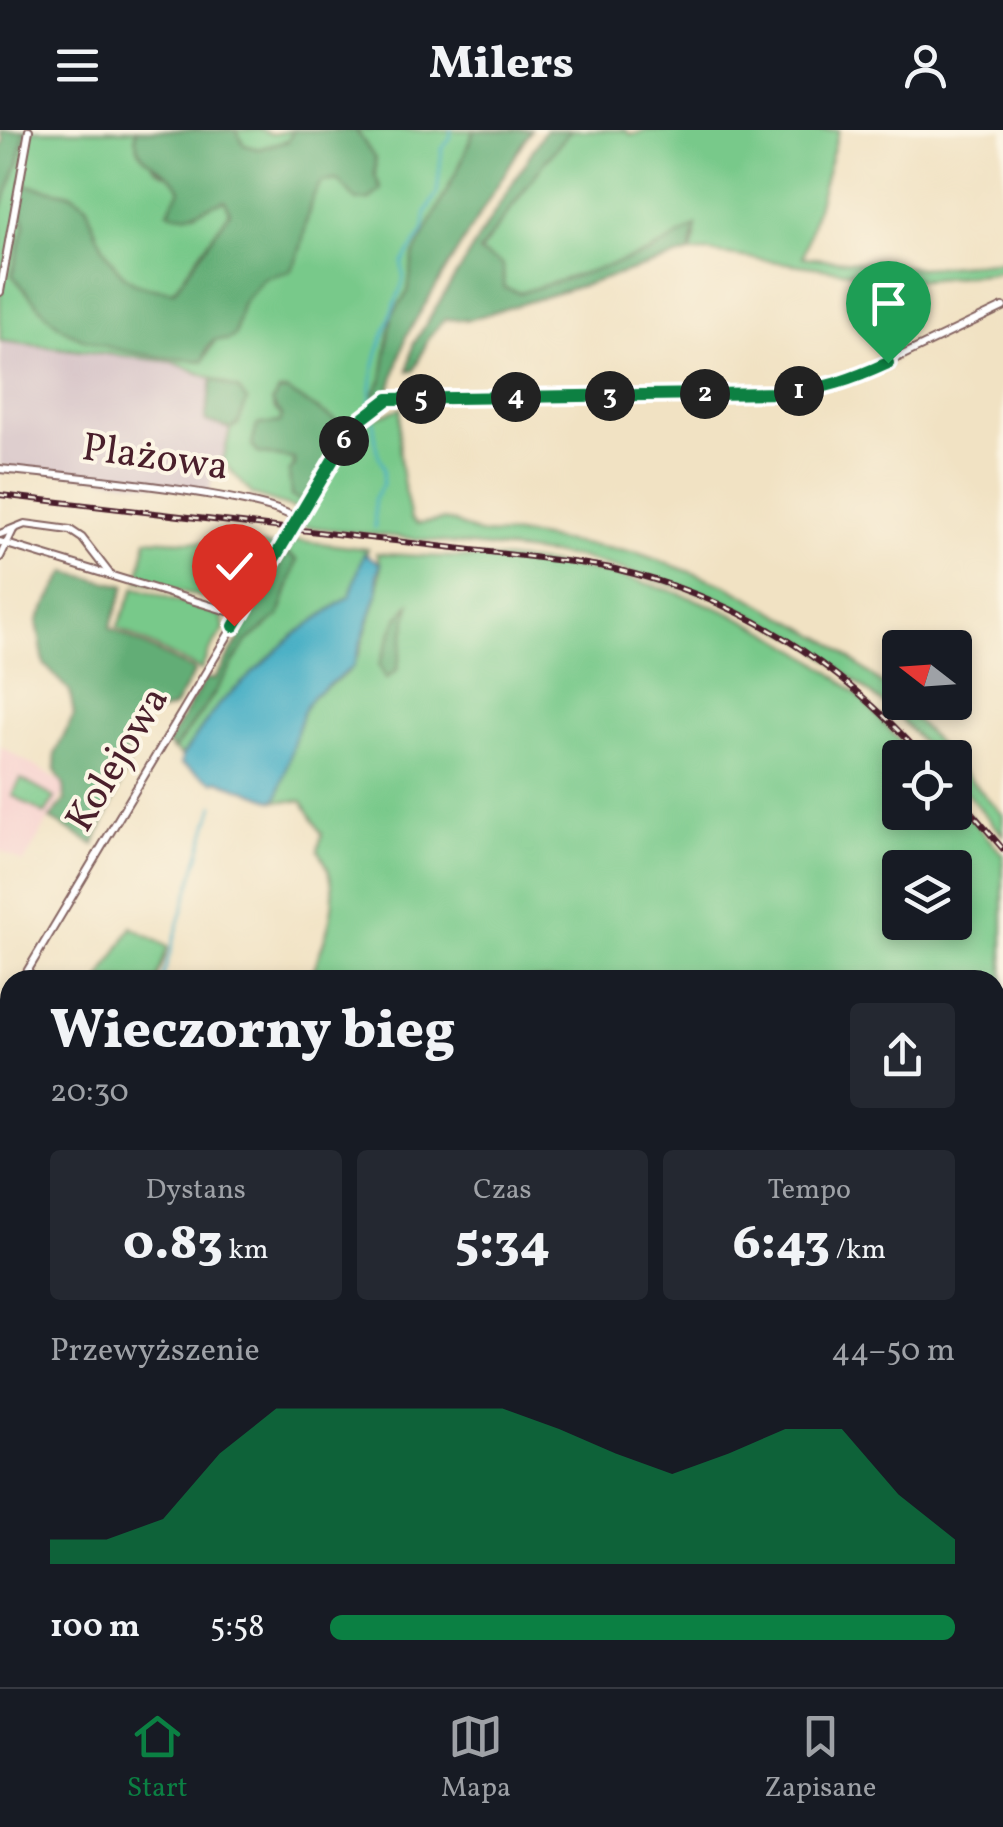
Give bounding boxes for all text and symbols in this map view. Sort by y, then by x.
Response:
text: Milers [429,34,574,97]
icon: menu [50,38,105,93]
icon: person [898,38,953,93]
pin [846,261,931,364]
icon: arrive [861,276,916,331]
pin: 1 [774,366,824,416]
pin: 2 [680,369,730,419]
pin: 3 [585,371,635,421]
text: 1 [793,371,805,410]
pin: 4 [491,372,541,422]
pin: 5 [396,374,446,424]
text: 2 [698,374,712,413]
text: 3 [603,376,617,415]
text: 4 [508,377,524,416]
text: 5 [414,379,428,418]
pin: 6 [319,416,369,466]
street label: Plażowa [78,421,232,497]
text: 6 [336,421,352,460]
pin [192,524,277,627]
icon: check [207,539,262,594]
north arrow [882,630,972,720]
map controls [882,630,972,940]
street label: Kolejowa [54,677,184,843]
button: locate [882,740,972,830]
button: layers [882,850,972,940]
text: Wieczorny bieg [50,995,455,1071]
button: share [850,1003,955,1108]
text: 20:30 [50,1071,129,1115]
text: Dystans [146,1171,246,1210]
text: Czas [473,1171,532,1210]
text: Tempo [767,1171,851,1210]
text: 0.83 [123,1210,223,1280]
text: 5:34 [455,1210,550,1280]
text: 6:43 [732,1210,830,1280]
text: km [223,1231,269,1270]
text: /km [830,1231,886,1270]
text: Przewyższenie [50,1330,260,1374]
text: 44–50 m [831,1330,955,1374]
text: 100 m [50,1606,140,1650]
text: 5:58 [210,1606,265,1650]
tab: Start [127,1709,187,1808]
tab: Mapa [441,1709,511,1808]
tab: Zapisane [764,1709,876,1808]

